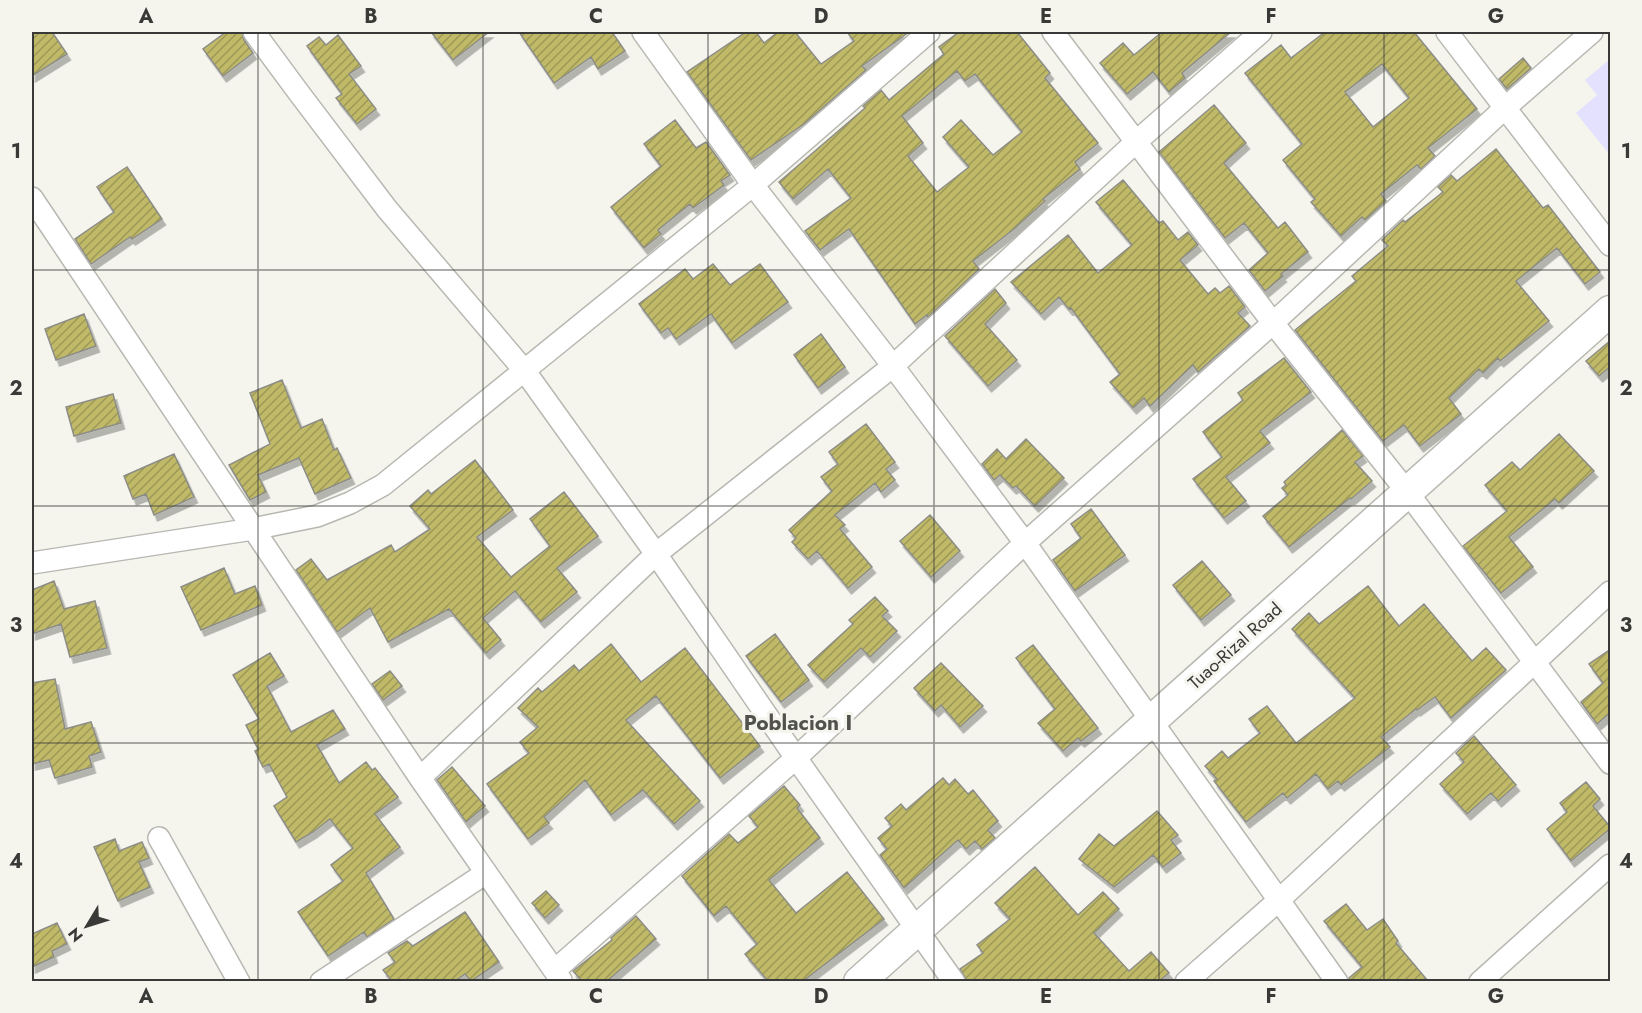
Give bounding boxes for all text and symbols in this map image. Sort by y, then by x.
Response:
text: A [138,2,154,31]
text: B [364,2,378,31]
text: C [589,2,603,31]
text: D [814,2,828,31]
text: E [1040,2,1052,31]
text: F [1265,2,1277,31]
text: G [1488,2,1504,31]
text: 1 [11,137,21,166]
text: 1 [1621,137,1631,166]
text: 2 [9,374,23,403]
text: 2 [1619,374,1633,403]
street label: Tuao-Rizal Road [1182,597,1288,695]
text: 3 [10,611,22,640]
text: 3 [1620,611,1632,640]
district label: Poblacion I [744,708,852,738]
text: 4 [9,847,23,876]
text: 4 [1619,847,1633,876]
north arrow [57,896,117,956]
text: N [63,923,89,947]
text: A [138,982,154,1011]
text: B [364,982,378,1011]
text: C [589,982,603,1011]
text: D [814,982,828,1011]
text: E [1040,982,1052,1011]
text: F [1265,982,1277,1011]
text: G [1488,982,1504,1011]

